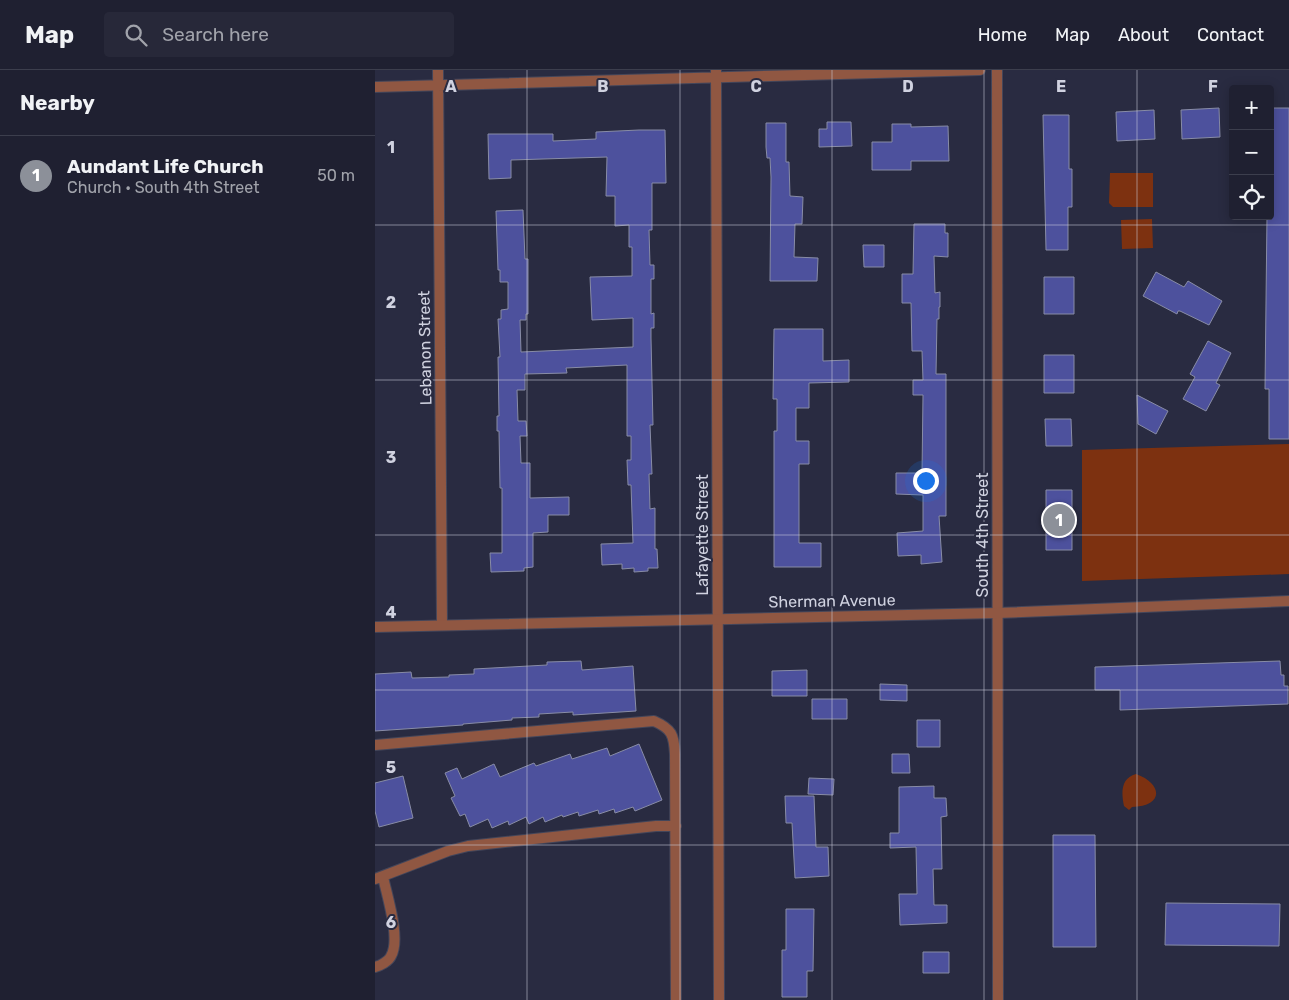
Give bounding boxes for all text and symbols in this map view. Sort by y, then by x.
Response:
search box [104,12,454,57]
text: Map [25,21,74,49]
icon: search [122,21,150,49]
text: Search here [162,23,269,46]
text: Home [978,24,1027,46]
text: Map [1055,24,1090,46]
text: About [1118,24,1169,46]
text: Contact [1197,24,1264,46]
text: A [445,77,457,96]
text: B [597,77,609,96]
text: C [750,77,762,96]
text: D [902,77,914,96]
text: E [1056,77,1066,96]
text: F [1208,77,1218,96]
map controls [1229,85,1274,220]
button: + [1229,85,1274,130]
text: Nearby [20,90,95,115]
button: − [1229,130,1274,175]
text: 1 [387,138,395,157]
text: Aundant Life Church [67,155,264,178]
text: 1 [32,166,40,185]
text: 50 m [317,166,355,185]
button: locate [1229,175,1274,220]
text: Church · South 4th Street [67,178,259,197]
street label: Lebanon Street [414,290,436,406]
text: 2 [386,293,396,312]
text: 3 [386,448,396,467]
your location [913,468,939,494]
street label: South 4th Street [973,473,992,597]
street label: Lafayette Street [693,474,712,596]
pin: 1 [1043,501,1075,539]
street label: Sherman Avenue [768,590,896,612]
text: 4 [386,603,397,622]
text: 5 [386,758,396,777]
text: 6 [386,913,396,932]

